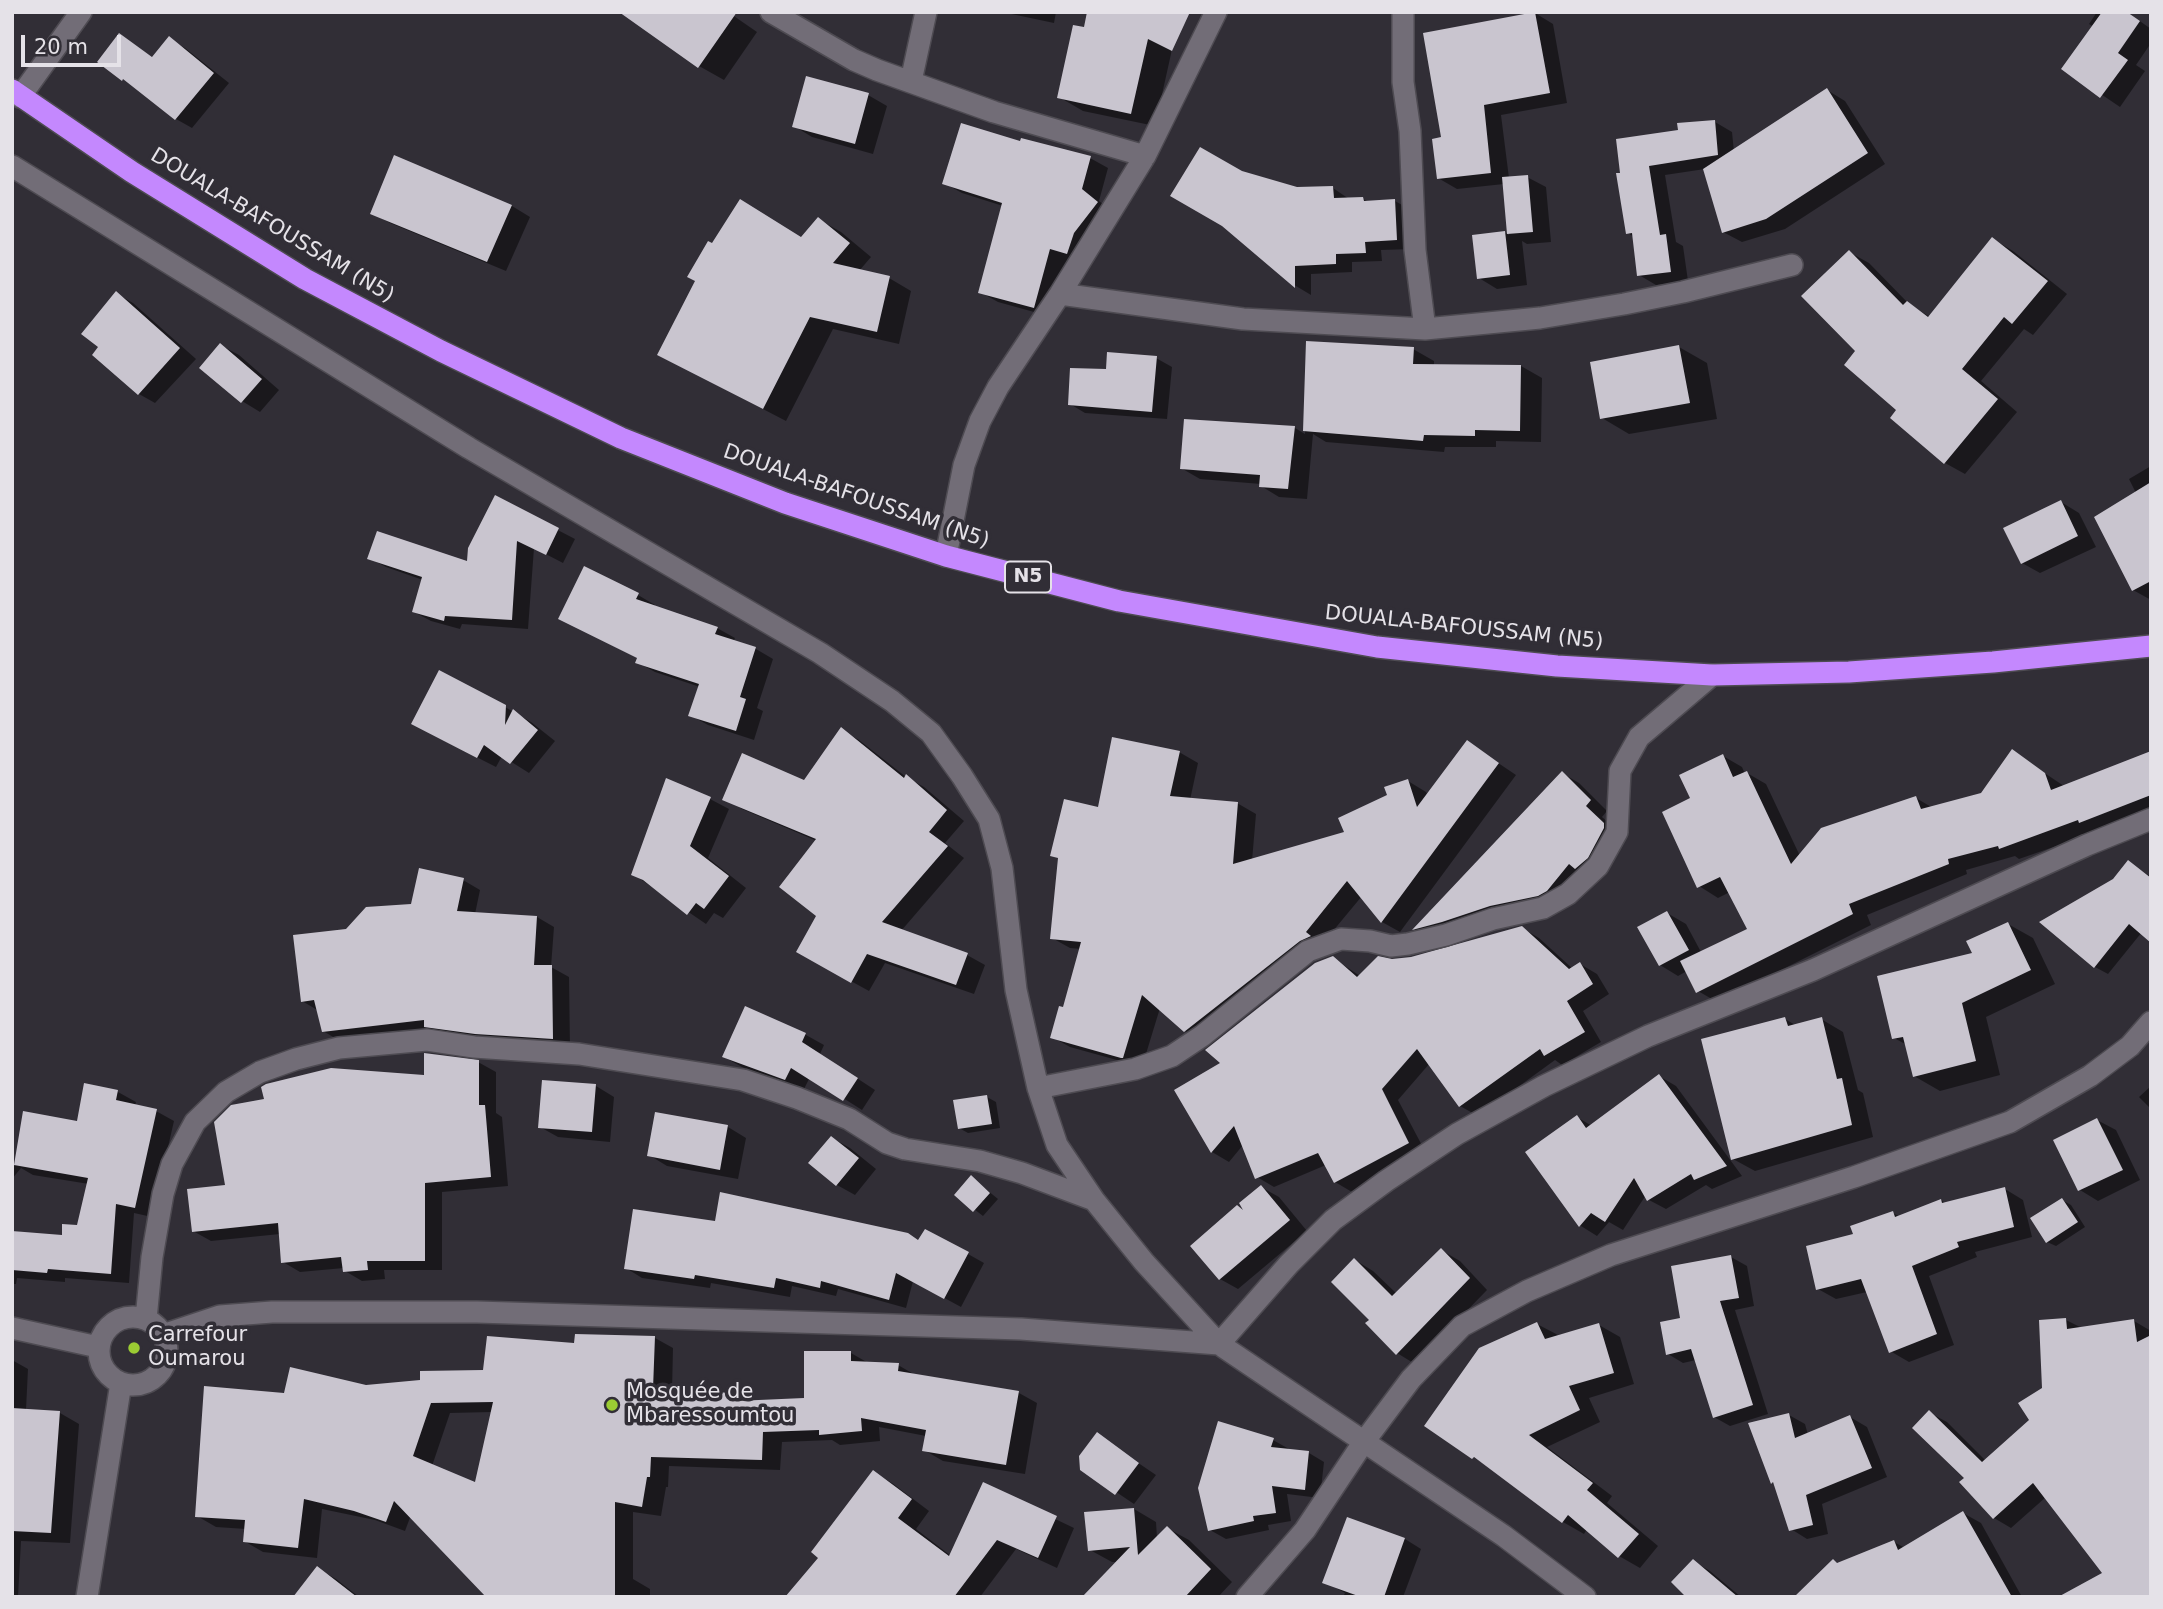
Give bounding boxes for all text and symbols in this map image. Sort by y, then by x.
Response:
scale bar [24,21,124,65]
text: 20 m [34,35,88,59]
street label: DOUALA-BAFOUSSAM (N5) [146,143,398,309]
street label: DOUALA-BAFOUSSAM (N5) [720,440,992,554]
road number: N5 [1005,562,1051,592]
street label: DOUALA-BAFOUSSAM (N5) [1324,601,1604,655]
place label: Carrefour Oumarou [148,1323,247,1373]
marker: Carrefour Oumarou [126,1340,142,1356]
place label: Mosquée de Mbaressoumtou [626,1380,794,1430]
marker: Mosquée de Mbaressoumtou [604,1397,620,1413]

